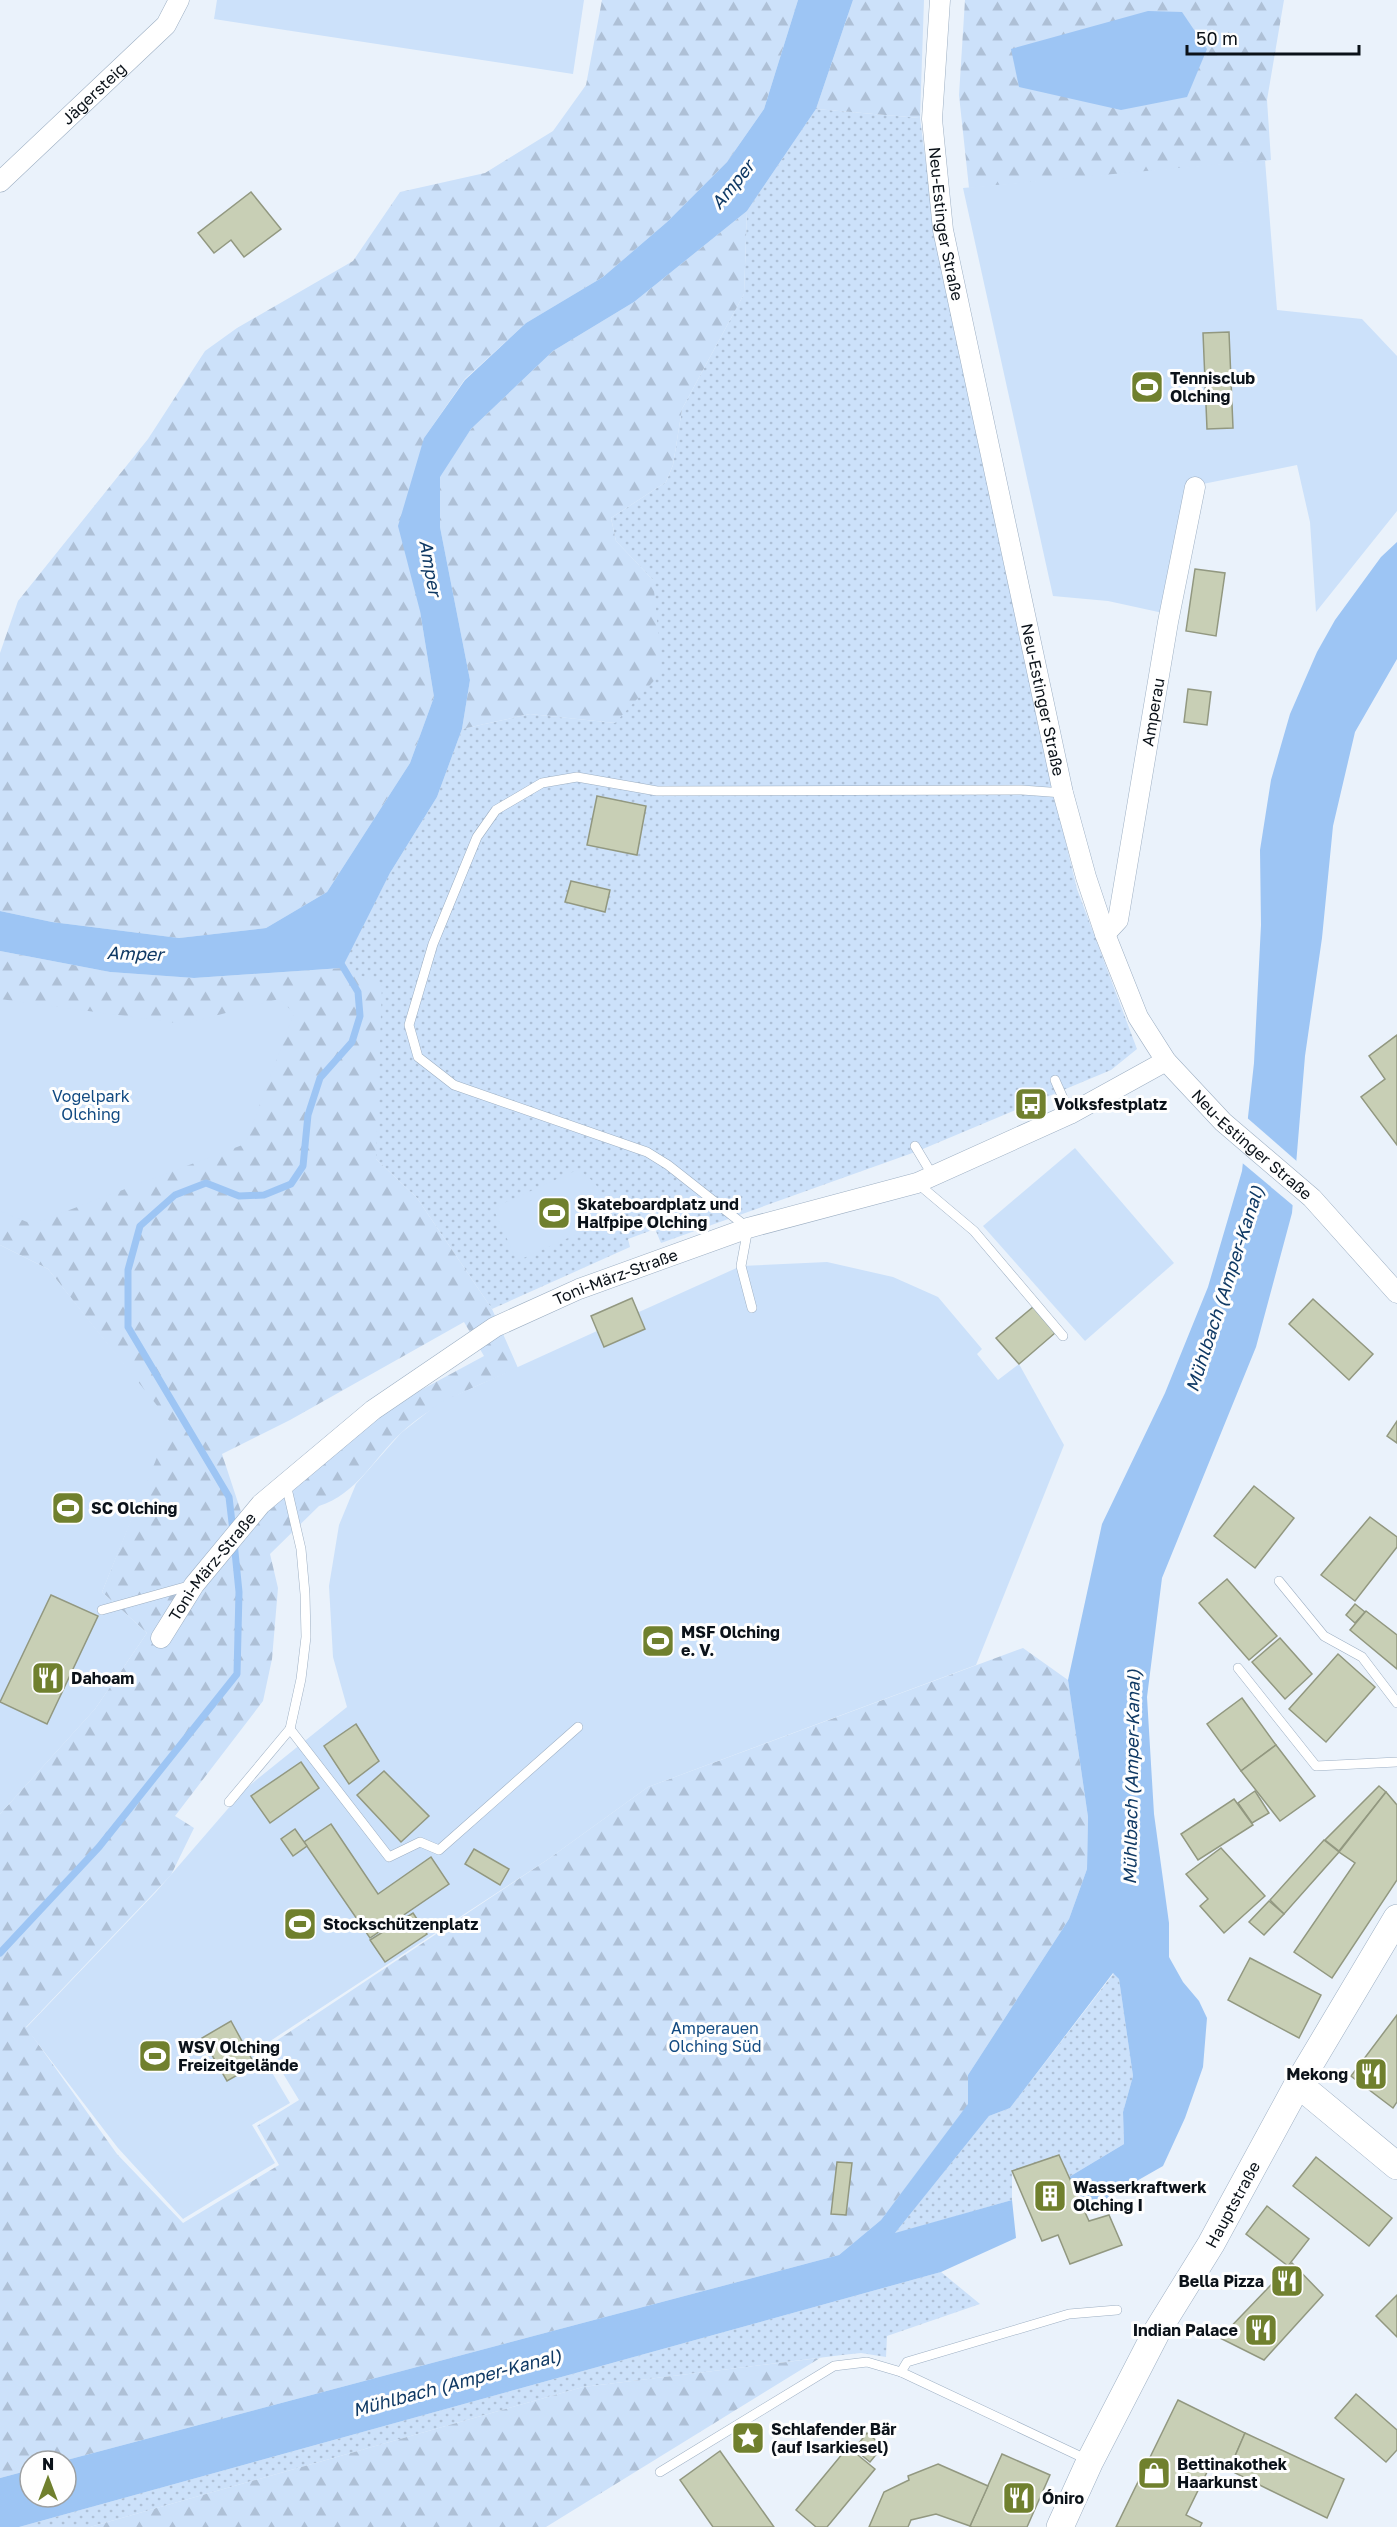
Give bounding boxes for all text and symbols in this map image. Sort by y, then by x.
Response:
scale bar [1187,18,1360,56]
text: 50 m [1196,27,1238,49]
street label: Jägersteig [57,58,130,129]
street label: Neu-Estinger Straße [925,146,968,302]
water label: Amper [706,153,760,213]
place label: Tennisclub Olching [1170,368,1255,406]
sports icon: Tennisclub Olching [1129,369,1165,405]
water label: Amper [415,538,447,600]
street label: Neu-Estinger Straße [1017,622,1069,778]
street label: Amperau [1137,676,1168,748]
water label: Amper [106,941,167,965]
street label: Neu-Estinger Straße [1187,1085,1316,1204]
park label: Vogelpark Olching [52,1086,130,1124]
bus stop icon: Volksfestplatz [1013,1086,1049,1122]
place label: Volksfestplatz [1054,1094,1167,1114]
water label: Mühlbach (Amper-Kanal) [1180,1183,1268,1394]
place label: Skateboardplatz und Halfpipe Olching [577,1194,739,1232]
sports icon: Skateboardplatz und Halfpipe Olching [536,1195,572,1231]
street label: Toni-März-Straße [550,1244,680,1309]
sports icon: SC Olching [50,1490,86,1526]
place label: SC Olching [91,1498,178,1518]
street label: Toni-März-Straße [164,1508,260,1624]
place label: MSF Olching e. V. [681,1622,780,1660]
sports icon: MSF Olching e. V. [640,1623,676,1659]
restaurant icon: Dahoam [30,1660,66,1696]
place label: Dahoam [71,1668,134,1688]
water label: Mühlbach (Amper-Kanal) [1118,1669,1144,1885]
sports icon: Stockschützenplatz [282,1906,318,1942]
place label: Stockschützenplatz [323,1914,478,1934]
park label: Amperauen Olching Süd [668,2018,762,2056]
place label: WSV Olching Freizeitgelände [178,2037,299,2075]
sports icon: WSV Olching Freizeitgelände [137,2038,173,2074]
restaurant icon: Mekong [1353,2056,1389,2092]
place label: Mekong [1286,2064,1348,2084]
street label: Hauptstraße [1201,2158,1264,2251]
place label: Wasserkraftwerk Olching I [1073,2177,1207,2215]
building icon: Wasserkraftwerk Olching I [1032,2178,1068,2214]
restaurant icon: Bella Pizza [1269,2263,1305,2299]
place label: Bella Pizza [1178,2271,1264,2291]
restaurant icon: Indian Palace [1243,2312,1279,2348]
place label: Indian Palace [1133,2320,1238,2340]
water label: Mühlbach (Amper-Kanal) [350,2344,564,2421]
place label: Schlafender Bär (auf Isarkiesel) [771,2419,896,2457]
place icon: Schlafender Bär (auf Isarkiesel) [730,2420,766,2456]
north arrow [18,2449,78,2509]
text: N [42,2454,54,2474]
place label: Bettinakothek Haarkunst [1177,2454,1288,2492]
shop icon: Bettinakothek Haarkunst [1136,2455,1172,2491]
restaurant icon: Óniro [1001,2480,1037,2516]
place label: Óniro [1042,2488,1084,2508]

